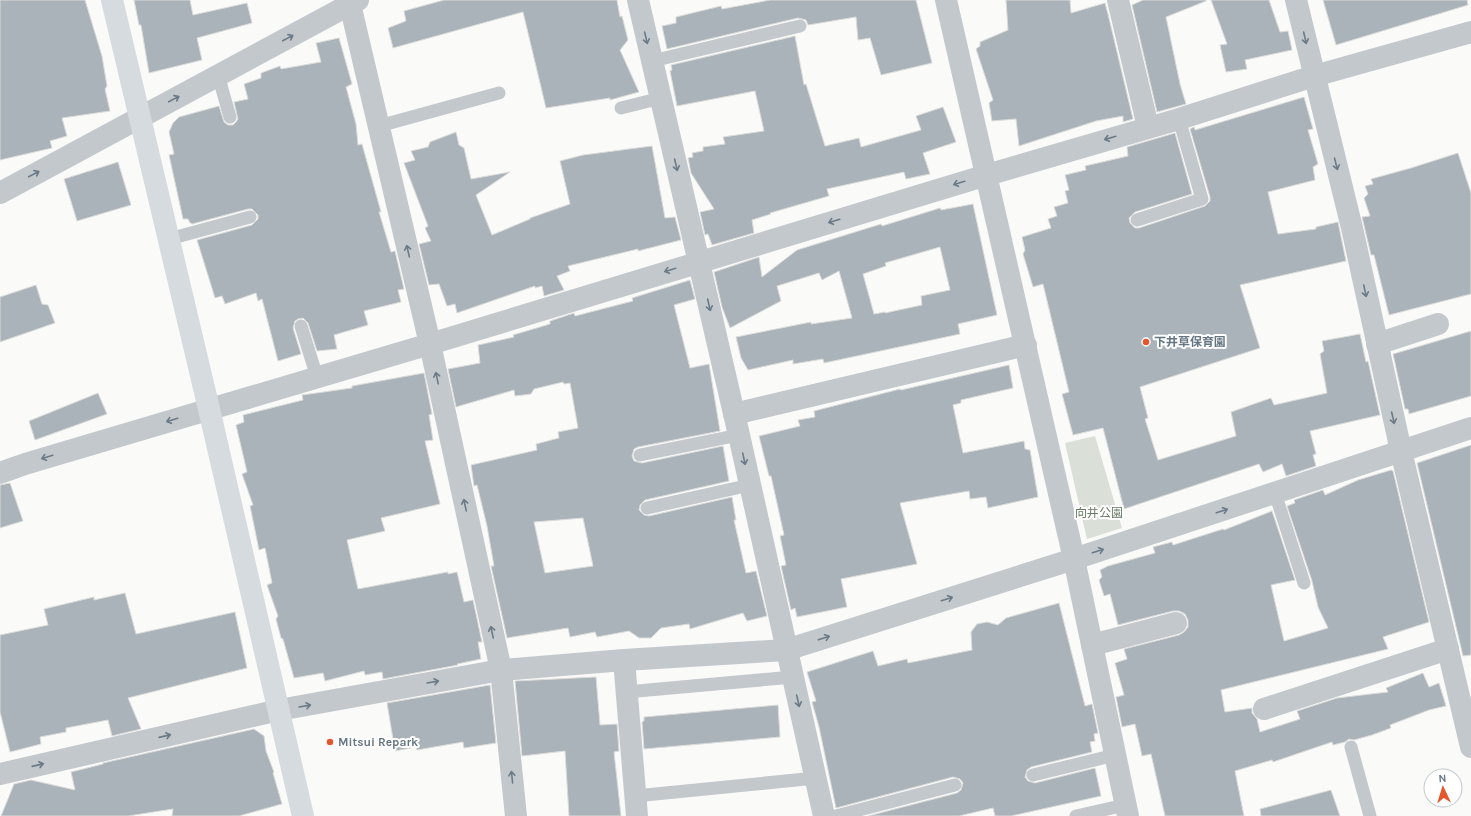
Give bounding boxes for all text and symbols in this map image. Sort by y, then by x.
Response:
one-way arrow [643,31,651,44]
one-way arrow [1302,31,1309,44]
one-way arrow [282,33,294,41]
one-way arrow [167,95,179,102]
one-way arrow [1104,135,1117,142]
one-way arrow [1332,157,1340,170]
one-way arrow [673,158,681,171]
one-way arrow [28,170,40,178]
one-way arrow [953,180,966,187]
one-way arrow [828,218,841,225]
one-way arrow [404,245,411,258]
one-way arrow [663,267,676,274]
one-way arrow [1362,284,1370,297]
one-way arrow [705,298,713,311]
place label: 下井草保育園 [1154,335,1226,349]
marker: 下井草保育園 [1141,337,1151,347]
one-way arrow [433,372,441,385]
one-way arrow [1390,411,1398,424]
one-way arrow [165,417,178,424]
one-way arrow [741,452,749,465]
one-way arrow [41,454,54,461]
one-way arrow [460,499,468,512]
park label: 向井公園 [1075,506,1123,520]
one-way arrow [1215,507,1228,514]
one-way arrow [1091,547,1104,554]
one-way arrow [941,595,954,602]
one-way arrow [488,626,496,639]
one-way arrow [817,634,830,641]
one-way arrow [426,678,439,686]
one-way arrow [795,695,803,708]
one-way arrow [298,701,311,709]
one-way arrow [158,732,171,740]
place label: Mitsui Repark [338,735,418,749]
marker: Mitsui Repark [325,737,335,747]
one-way arrow [31,761,44,769]
north arrow [1423,768,1463,808]
one-way arrow [508,771,516,784]
text: N [1438,772,1447,785]

